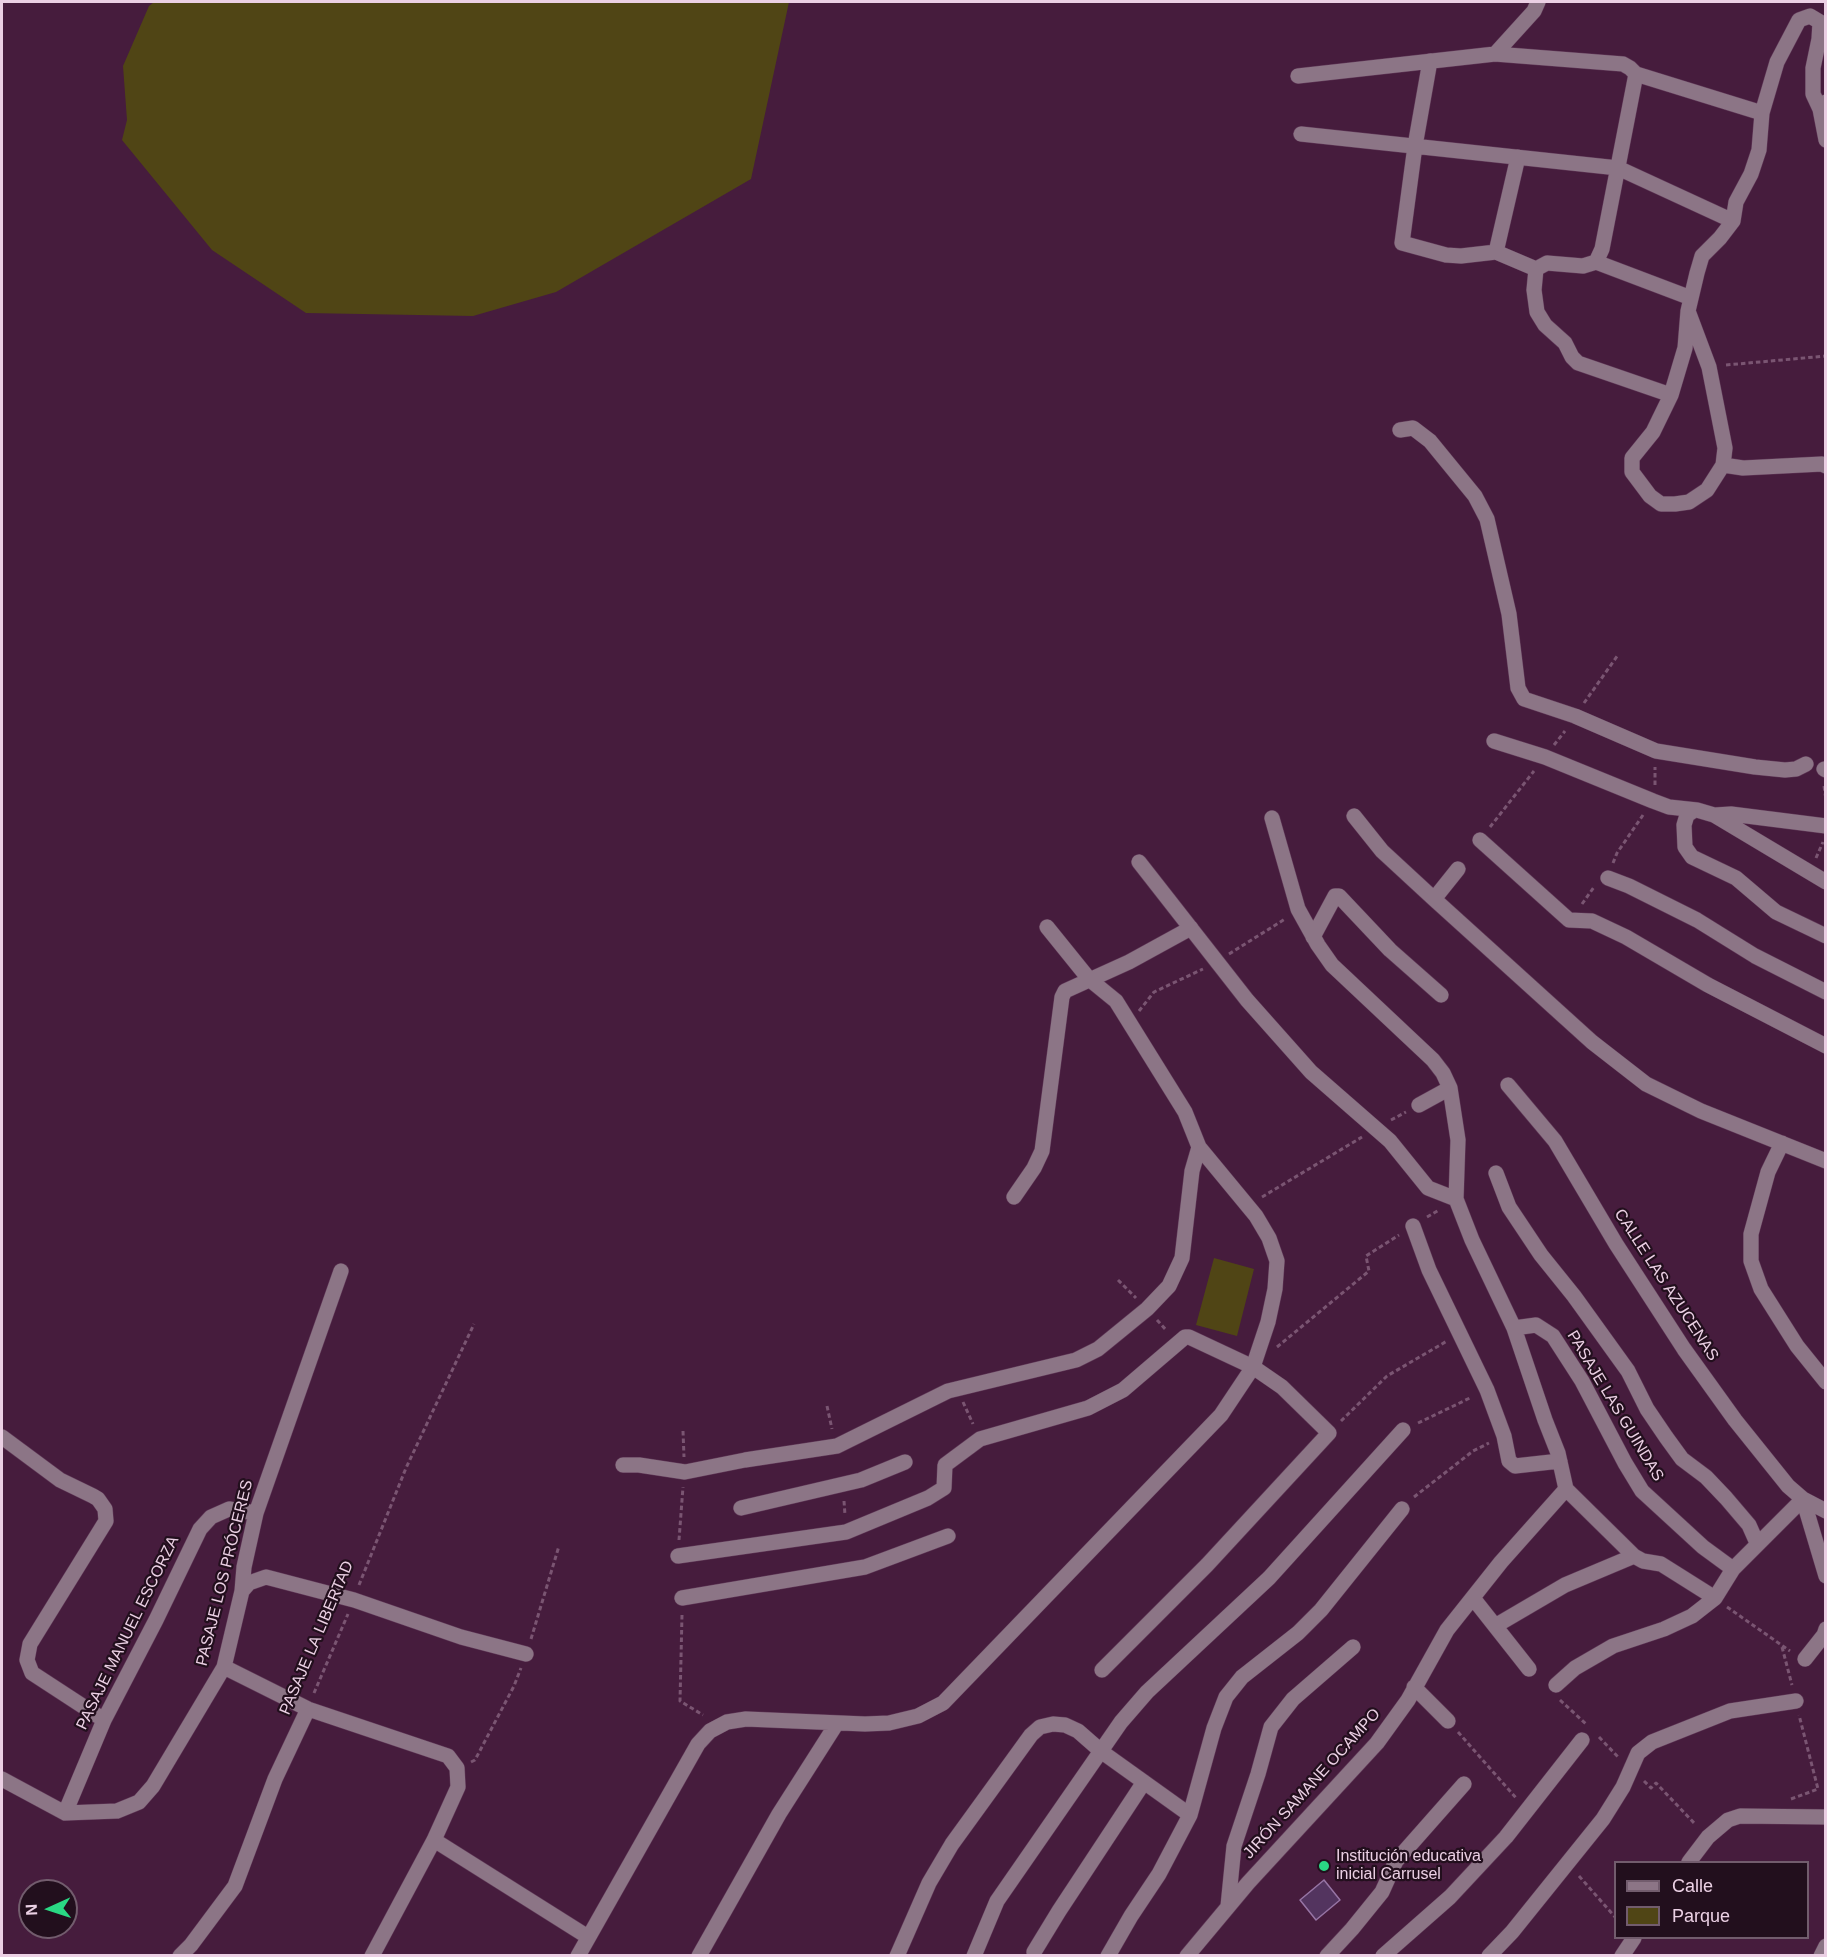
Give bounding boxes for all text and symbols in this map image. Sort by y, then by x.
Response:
street label: CALLE LAS AZUCENAS [1610,1206,1722,1364]
street label: PASAJE LAS GUINDAS [1562,1327,1668,1485]
street label: PASAJE LOS PRÓCERES [193,1478,257,1668]
street label: PASAJE MANUEL ESCORZA [73,1533,183,1733]
street label: PASAJE LA LIBERTAD [276,1558,358,1718]
street label: JIRÓN SAMANE OCAMPO [1239,1705,1385,1863]
place label: Institución educativa inicial Carrusel [1336,1847,1481,1885]
marker: Institución educativa inicial Carrusel [1317,1859,1331,1873]
legend [1614,1861,1809,1939]
text: Calle [1672,1876,1713,1896]
north arrow [18,1879,78,1939]
text: N [23,1904,40,1916]
text: Parque [1672,1906,1730,1926]

